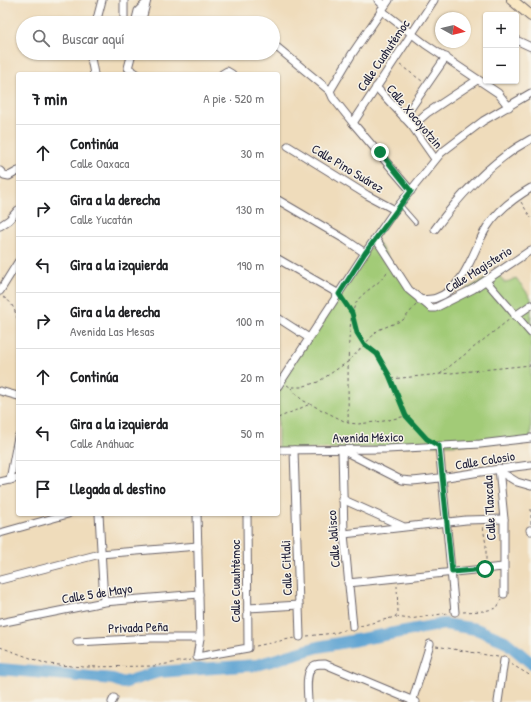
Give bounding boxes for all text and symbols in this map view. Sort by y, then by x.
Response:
north arrow [435,12,471,48]
map controls [483,12,519,84]
button: + [483,12,519,48]
search box [16,16,280,60]
street label: Calle Cuahutémoc [352,16,414,94]
icon: search [30,27,52,49]
text: Buscar aquí [62,28,125,49]
button: − [483,48,519,84]
street label: Calle Xocoyotzin [383,80,447,152]
text: 7 min [32,87,67,110]
text: A pie · 520 m [203,89,264,107]
text: Continúa [70,133,118,154]
street label: Calle Pino Suárez [309,139,388,197]
icon: ahead [32,142,54,164]
route end [371,143,389,161]
text: 30 m [241,144,264,162]
text: Calle Oaxaca [70,154,129,172]
text: Gira a la derecha [70,189,160,210]
icon: right [32,198,54,220]
text: 130 m [236,200,264,218]
text: Calle Yucatán [70,210,133,228]
street label: Calle Magisterio [441,241,515,297]
icon: left [32,254,54,276]
text: Gira a la izquierda [70,254,168,275]
text: 190 m [237,256,264,274]
text: Gira a la derecha [70,301,160,322]
icon: right [32,310,54,332]
text: 100 m [236,312,264,330]
text: Avenida Las Mesas [70,322,155,340]
icon: ahead [32,366,54,388]
text: Continúa [70,366,118,387]
text: 20 m [240,368,264,386]
text: Gira a la izquierda [70,413,168,434]
icon: left [32,422,54,444]
text: 50 m [241,424,264,442]
street label: Avenida México [333,427,403,447]
text: Calle Anáhuac [70,434,134,452]
street label: Calle Colosio [454,446,516,474]
street label: Calle Tlaxcala [478,475,500,541]
icon: arrive [32,478,54,500]
text: Llegada al destino [70,478,166,499]
street label: Calle Jalisco [322,510,344,568]
street label: Calle Cuauhtémoc [226,540,244,622]
street label: Calle Citlali [276,540,296,596]
route start [476,560,494,578]
street label: Calle 5 de Mayo [60,579,134,607]
street label: Privada Peña [108,617,168,637]

